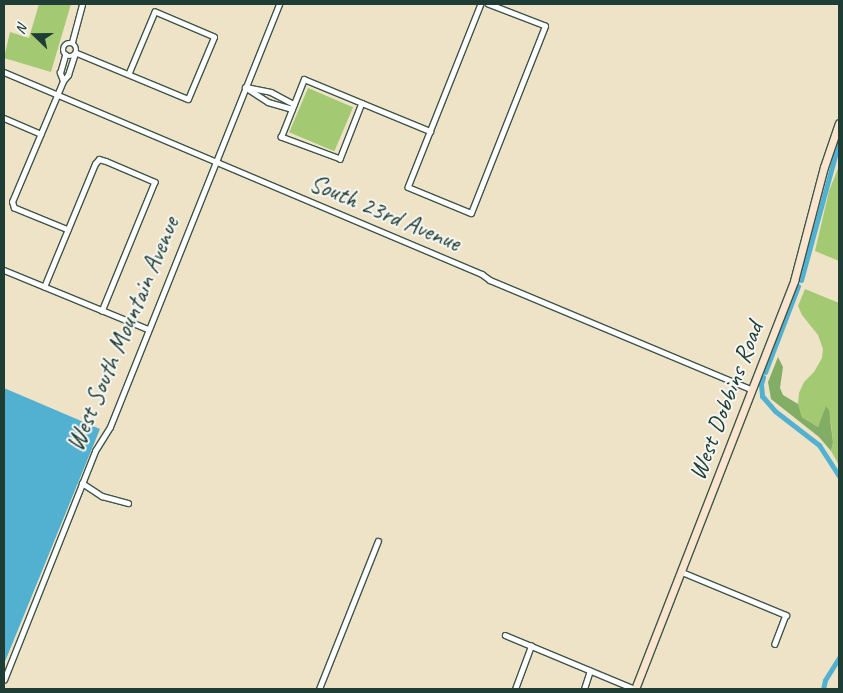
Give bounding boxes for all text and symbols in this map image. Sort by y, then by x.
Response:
north arrow [10,10,60,60]
text: N [11,22,30,36]
street label: South 23rd Avenue [305,168,465,258]
street label: West South Mountain Avenue [60,213,186,455]
street label: West Dobbins Road [682,318,770,484]

